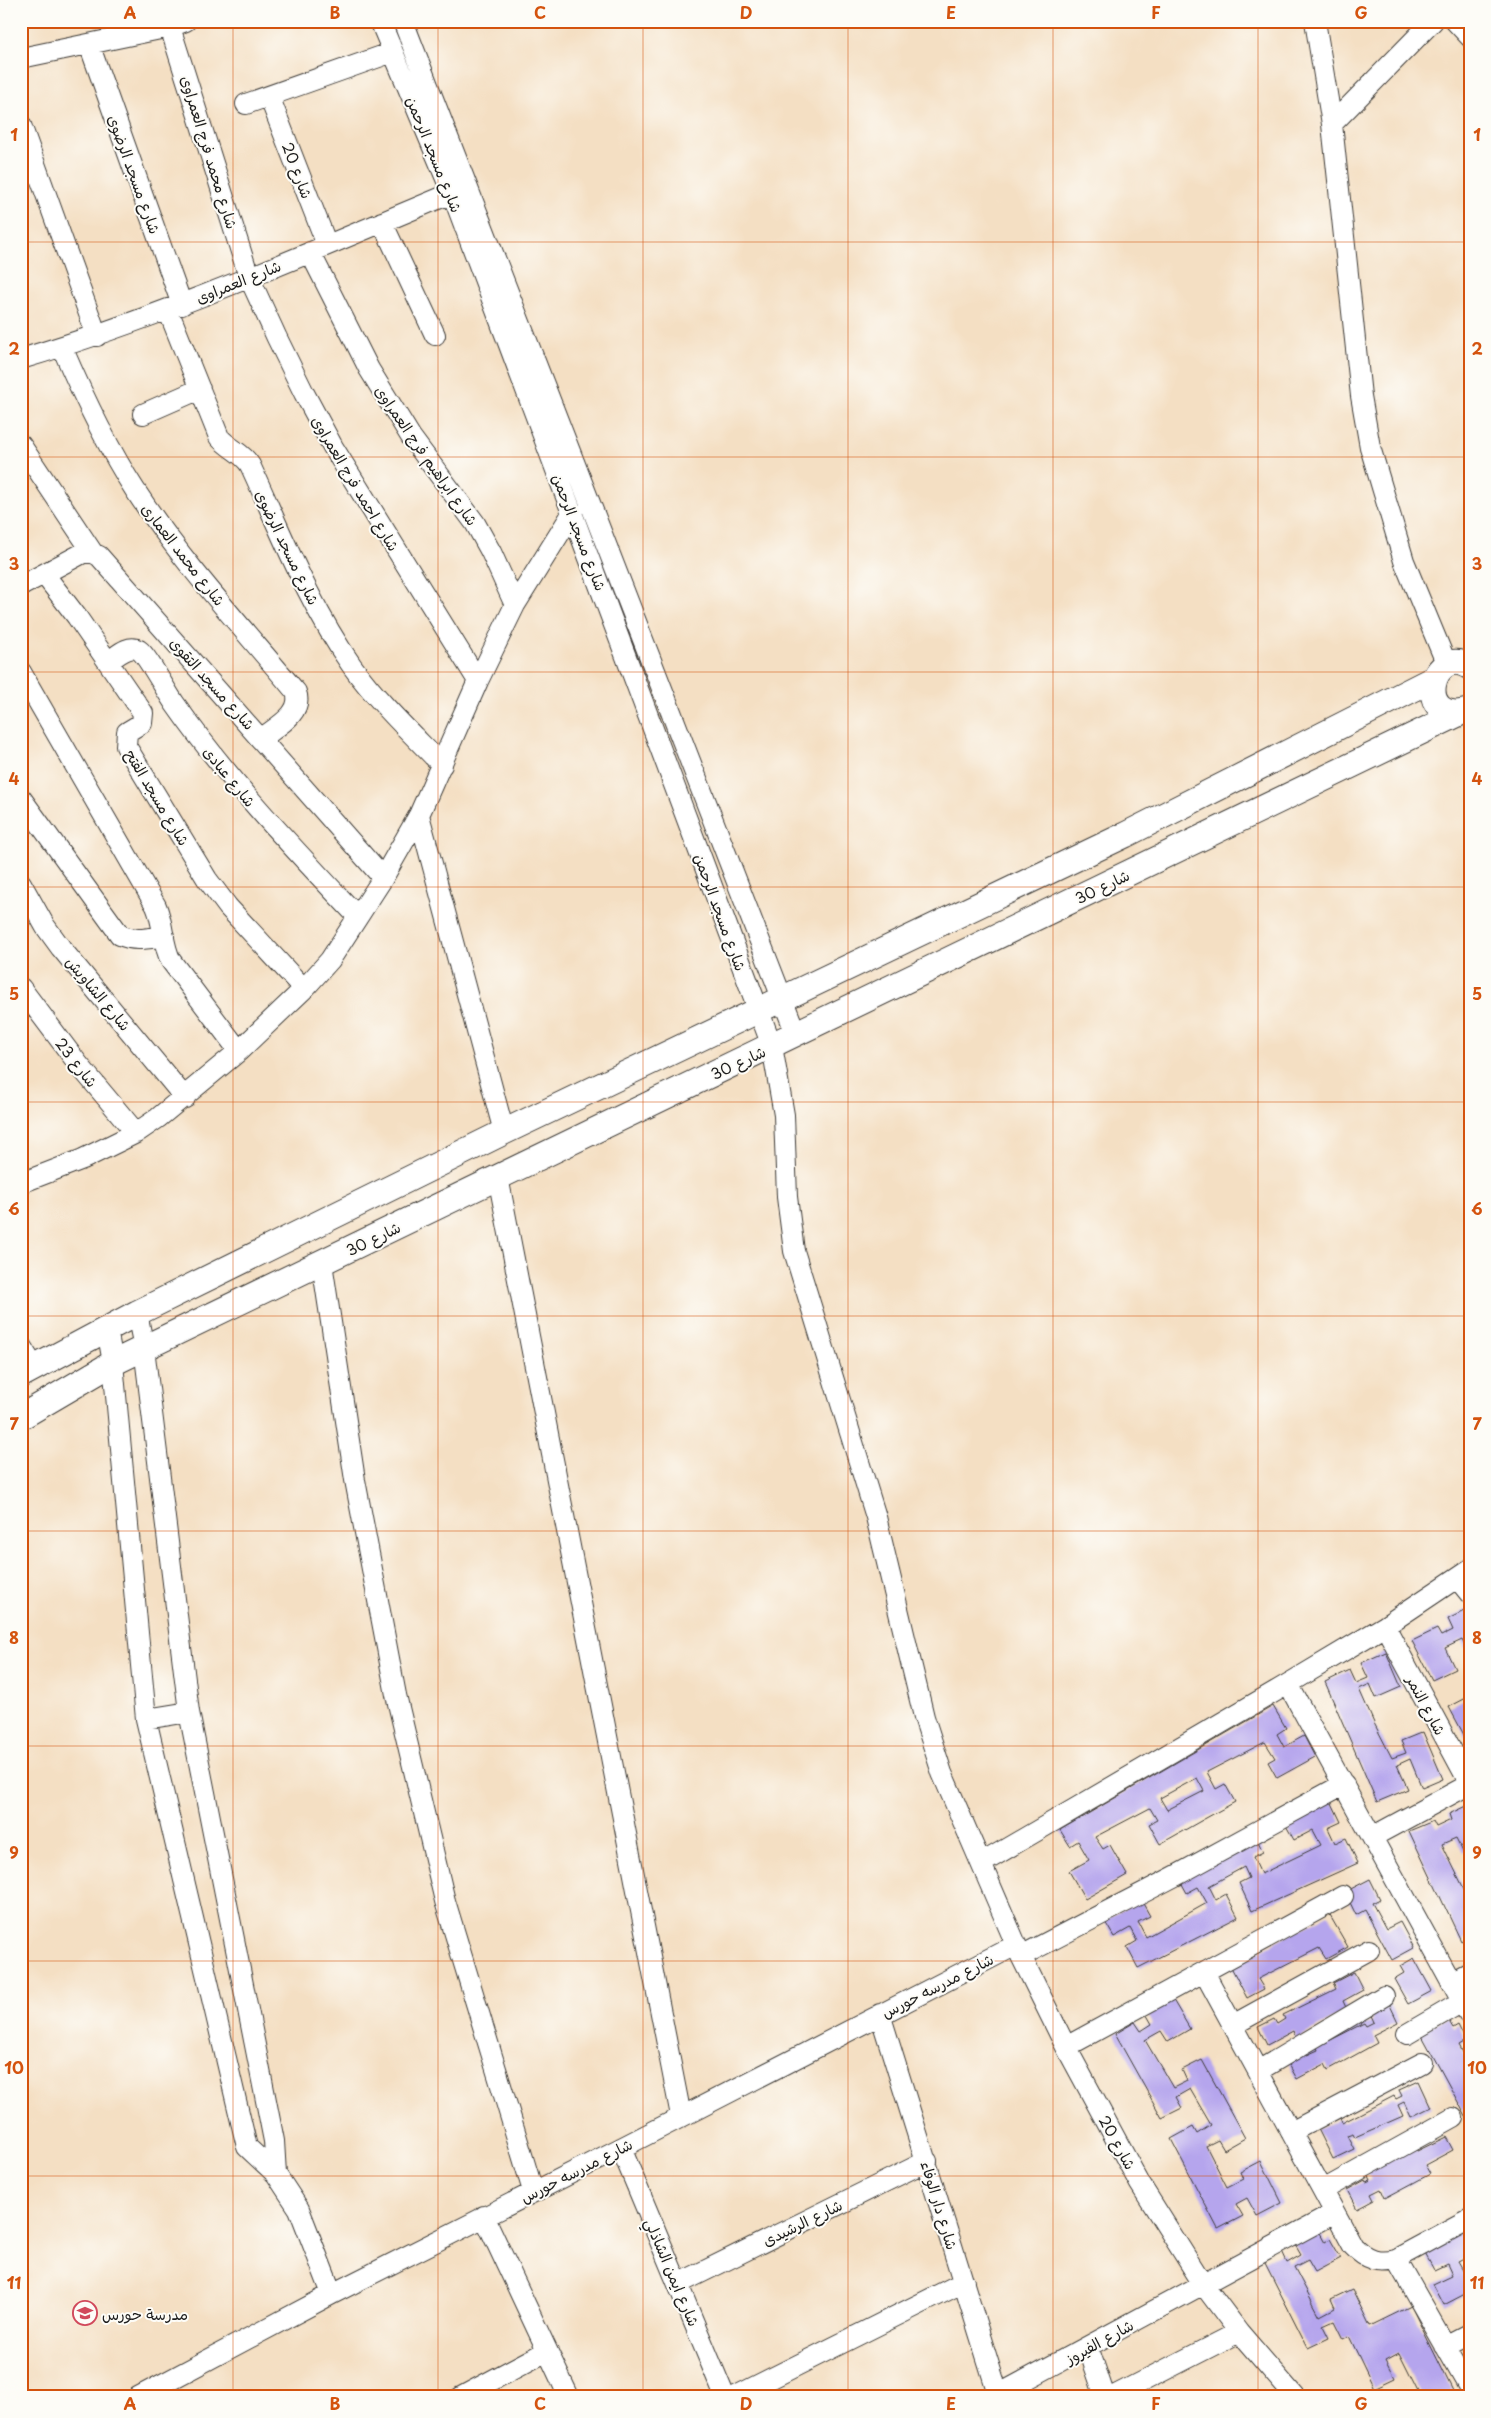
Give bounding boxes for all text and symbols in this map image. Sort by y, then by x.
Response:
text: A [124,0,137,24]
text: B [330,0,341,24]
text: C [534,0,546,24]
text: D [740,0,752,24]
text: E [946,0,956,24]
text: F [1151,0,1161,24]
text: G [1354,0,1368,24]
street label: شارع محمد فرج العمراوى [176,73,244,231]
street label: شارع مسجد الرحمن [401,92,469,216]
street label: شارع مسجد الرضوى [103,111,167,237]
text: 1 [10,122,18,146]
text: 1 [1473,122,1481,146]
street label: شارع 20 [277,138,319,202]
street label: شارع العمراوى [192,253,284,309]
text: 2 [8,336,20,360]
text: 2 [1471,336,1483,360]
street label: شارع ابراهيم فرج العمراوى [368,380,484,531]
street label: شارع احمد فرج العمراوى [306,411,406,555]
street label: شارع مسجد الرحمن [547,470,613,594]
street label: شارع مسجد الرضوى [250,486,326,608]
street label: شارع محمد العمارى [137,498,231,610]
text: 3 [9,551,19,575]
text: 3 [1472,551,1482,575]
street label: شارع مسجد التقوى [165,631,261,735]
street label: شارع عبادى [198,741,262,811]
street label: شارع مسجد الفتح [120,744,196,850]
text: 4 [9,766,20,790]
text: 4 [1472,766,1483,790]
street label: شارع مسجد الرحمن [689,850,753,974]
street label: شارع 30 [1071,863,1133,909]
street label: شارع الشاويش [61,951,137,1035]
text: 5 [9,981,19,1005]
text: 5 [1472,981,1482,1005]
street label: شارع 23 [50,1032,104,1092]
street label: شارع 30 [707,1039,769,1085]
text: 6 [8,1196,20,1220]
text: 6 [1471,1196,1483,1220]
street label: شارع 30 [342,1215,404,1261]
text: 7 [9,1411,19,1435]
text: 7 [1472,1411,1482,1435]
text: 8 [9,1625,19,1649]
text: 8 [1472,1625,1482,1649]
street label: شارع النمر [1401,1669,1452,1739]
text: 9 [9,1840,19,1864]
text: 9 [1472,1840,1482,1864]
street label: شارع مدرسه حورس [877,1947,997,2023]
text: 10 [4,2055,24,2079]
text: 10 [1467,2055,1487,2079]
street label: شارع 20 [1094,2111,1142,2173]
street label: شارع مدرسه حورس [516,2132,636,2208]
street label: شارع دار الوفاء [916,2158,964,2252]
street label: شارع الرشيدى [758,2193,846,2251]
street label: شارع ايمن الشاذلي [637,2214,706,2331]
text: 11 [7,2270,21,2294]
text: 11 [1470,2270,1484,2294]
school or university icon: مدرسة حورس [72,2300,98,2326]
place label: مدرسة حورس [102,2302,188,2325]
street label: شارع الفيروز [1060,2313,1137,2370]
text: A [124,2391,137,2415]
text: B [330,2391,341,2415]
text: C [534,2391,546,2415]
text: D [740,2391,752,2415]
text: E [946,2391,956,2415]
text: F [1151,2391,1161,2415]
text: G [1354,2391,1368,2415]

